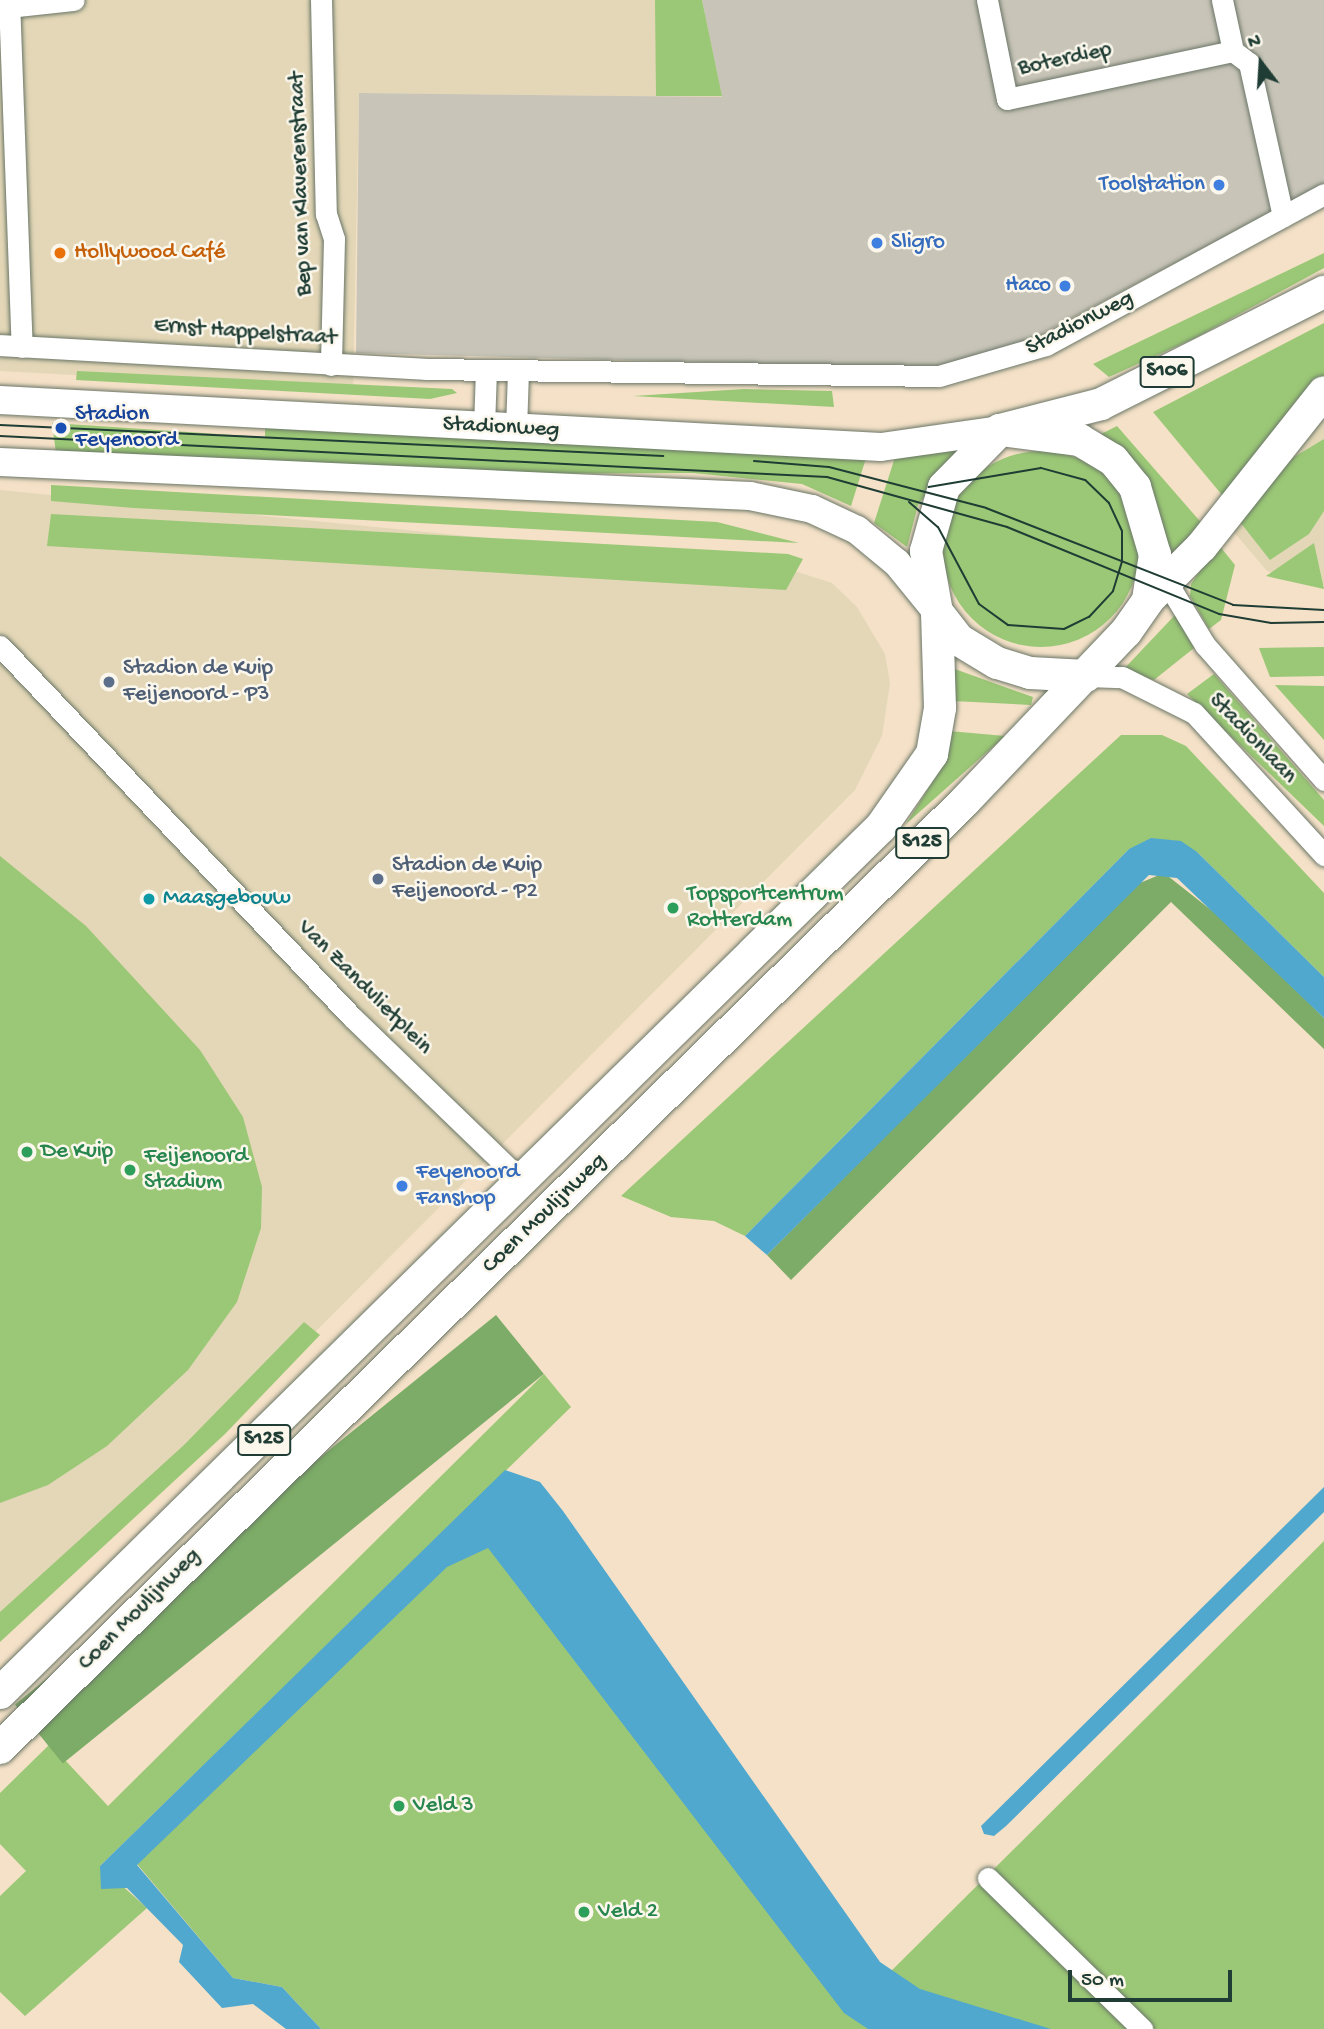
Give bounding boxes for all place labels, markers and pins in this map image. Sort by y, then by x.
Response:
place label: Toolstation [1099,171,1205,199]
marker: Toolstation [1211,177,1227,193]
place label: Sligro [891,229,945,257]
marker: Sligro [869,235,885,251]
place label: Hollywood Café [74,239,225,267]
marker: Hollywood Café [52,245,68,261]
place label: Haco [1005,272,1051,300]
marker: Haco [1057,278,1073,294]
place label: Stadion Feyenoord [75,401,178,455]
marker: Stadion Feyenoord [53,420,69,436]
place label: Stadion de Kuip Feijenoord - P3 [123,655,273,709]
marker: Stadion de Kuip Feijenoord - P3 [101,674,117,690]
place label: Stadion de Kuip Feijenoord - P2 [392,852,542,906]
marker: Stadion de Kuip Feijenoord - P2 [370,871,386,887]
place label: Topsportcentrum Rotterdam [687,881,844,935]
place label: Maasgebouw [163,885,291,913]
marker: Maasgebouw [141,891,157,907]
marker: Topsportcentrum Rotterdam [665,900,681,916]
place label: De Kuip [41,1138,113,1166]
place label: Feijenoord Stadium [144,1143,248,1197]
marker: De Kuip [19,1144,35,1160]
place label: Feyenoord Fanshop [416,1159,519,1213]
marker: Feijenoord Stadium [122,1162,138,1178]
marker: Feyenoord Fanshop [394,1178,410,1194]
place label: Veld 3 [413,1792,474,1820]
marker: Veld 3 [391,1798,407,1814]
place label: Veld 2 [598,1898,658,1926]
marker: Veld 2 [576,1904,592,1920]

